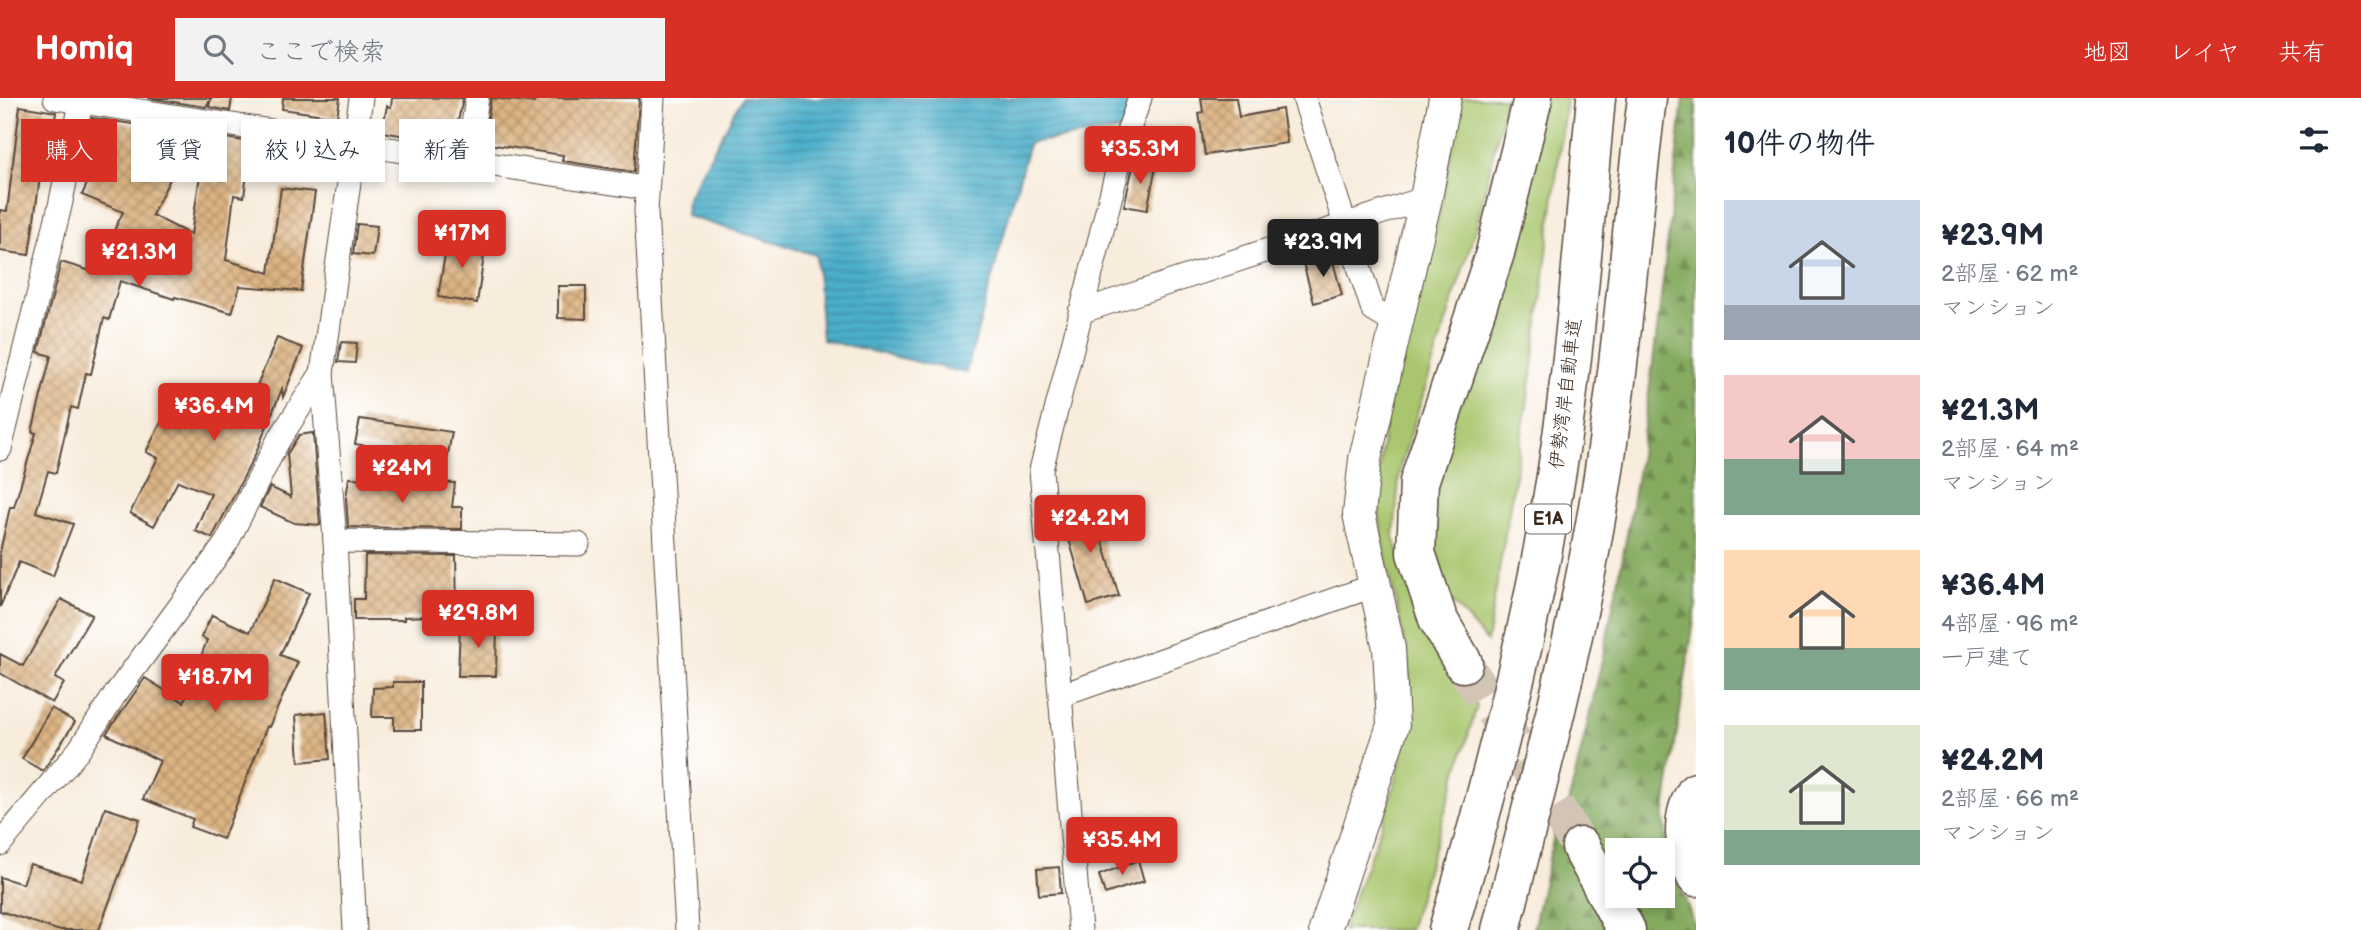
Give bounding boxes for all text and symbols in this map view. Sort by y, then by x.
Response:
search box [175,18,665,81]
text: Homiq [35,29,133,69]
icon: search [199,30,237,68]
text: ここで検索 [255,37,385,68]
text: 地図 [2083,38,2131,67]
text: レイヤ [2169,38,2240,67]
text: 共有 [2278,38,2326,67]
chip: 購入 [21,119,117,182]
chip: 賃貸 [131,119,227,182]
chip: 絞り込み [241,119,385,182]
chip: 新着 [399,119,495,182]
icon: filters [2295,121,2333,159]
pin: ¥35.3M [1083,126,1197,186]
text: 10件の物件 [1724,126,1875,162]
text: ¥35.3M [1100,135,1180,163]
pin: ¥17M [421,211,503,270]
text: ¥23.9M [1941,218,2044,254]
text: ¥17M [434,219,490,247]
pin: ¥23.9M [1266,220,1380,279]
text: ¥23.9M [1283,228,1363,256]
icon: home [1780,228,1864,312]
pin: ¥21.3M [82,230,196,289]
text: ¥21.3M [101,238,177,266]
text: 2部屋 · 62 m² [1941,260,2078,288]
text: マンション [1941,294,2055,322]
street label: 伊勢湾岸自動車道 [1545,317,1587,471]
pin: ¥36.4M [157,384,271,443]
text: ¥36.4M [174,392,254,420]
text: ¥21.3M [1941,393,2039,429]
icon: home [1780,403,1864,487]
text: 2部屋 · 64 m² [1941,435,2079,463]
pin: ¥24M [361,446,443,505]
text: ¥24M [372,454,432,482]
text: マンション [1941,469,2055,497]
pin: ¥24.2M [1033,496,1147,555]
text: ¥24.2M [1050,504,1130,532]
road number: E1A [1525,505,1571,534]
text: ¥36.4M [1941,568,2045,604]
icon: home [1780,578,1864,662]
pin: ¥29.8M [421,590,535,650]
text: ¥29.8M [438,599,518,627]
text: 4部屋 · 96 m² [1941,610,2079,638]
text: 一戸建て [1941,644,2033,672]
pin: ¥18.7M [158,654,272,714]
text: ¥18.7M [177,663,253,691]
text: ¥24.2M [1941,743,2044,779]
icon: home [1780,753,1864,837]
text: 2部屋 · 66 m² [1941,785,2079,813]
pin: ¥35.4M [1065,818,1179,877]
text: マンション [1941,819,2055,847]
text: ¥35.4M [1082,826,1162,854]
map controls [1605,838,1675,908]
button: locate [1605,838,1675,908]

